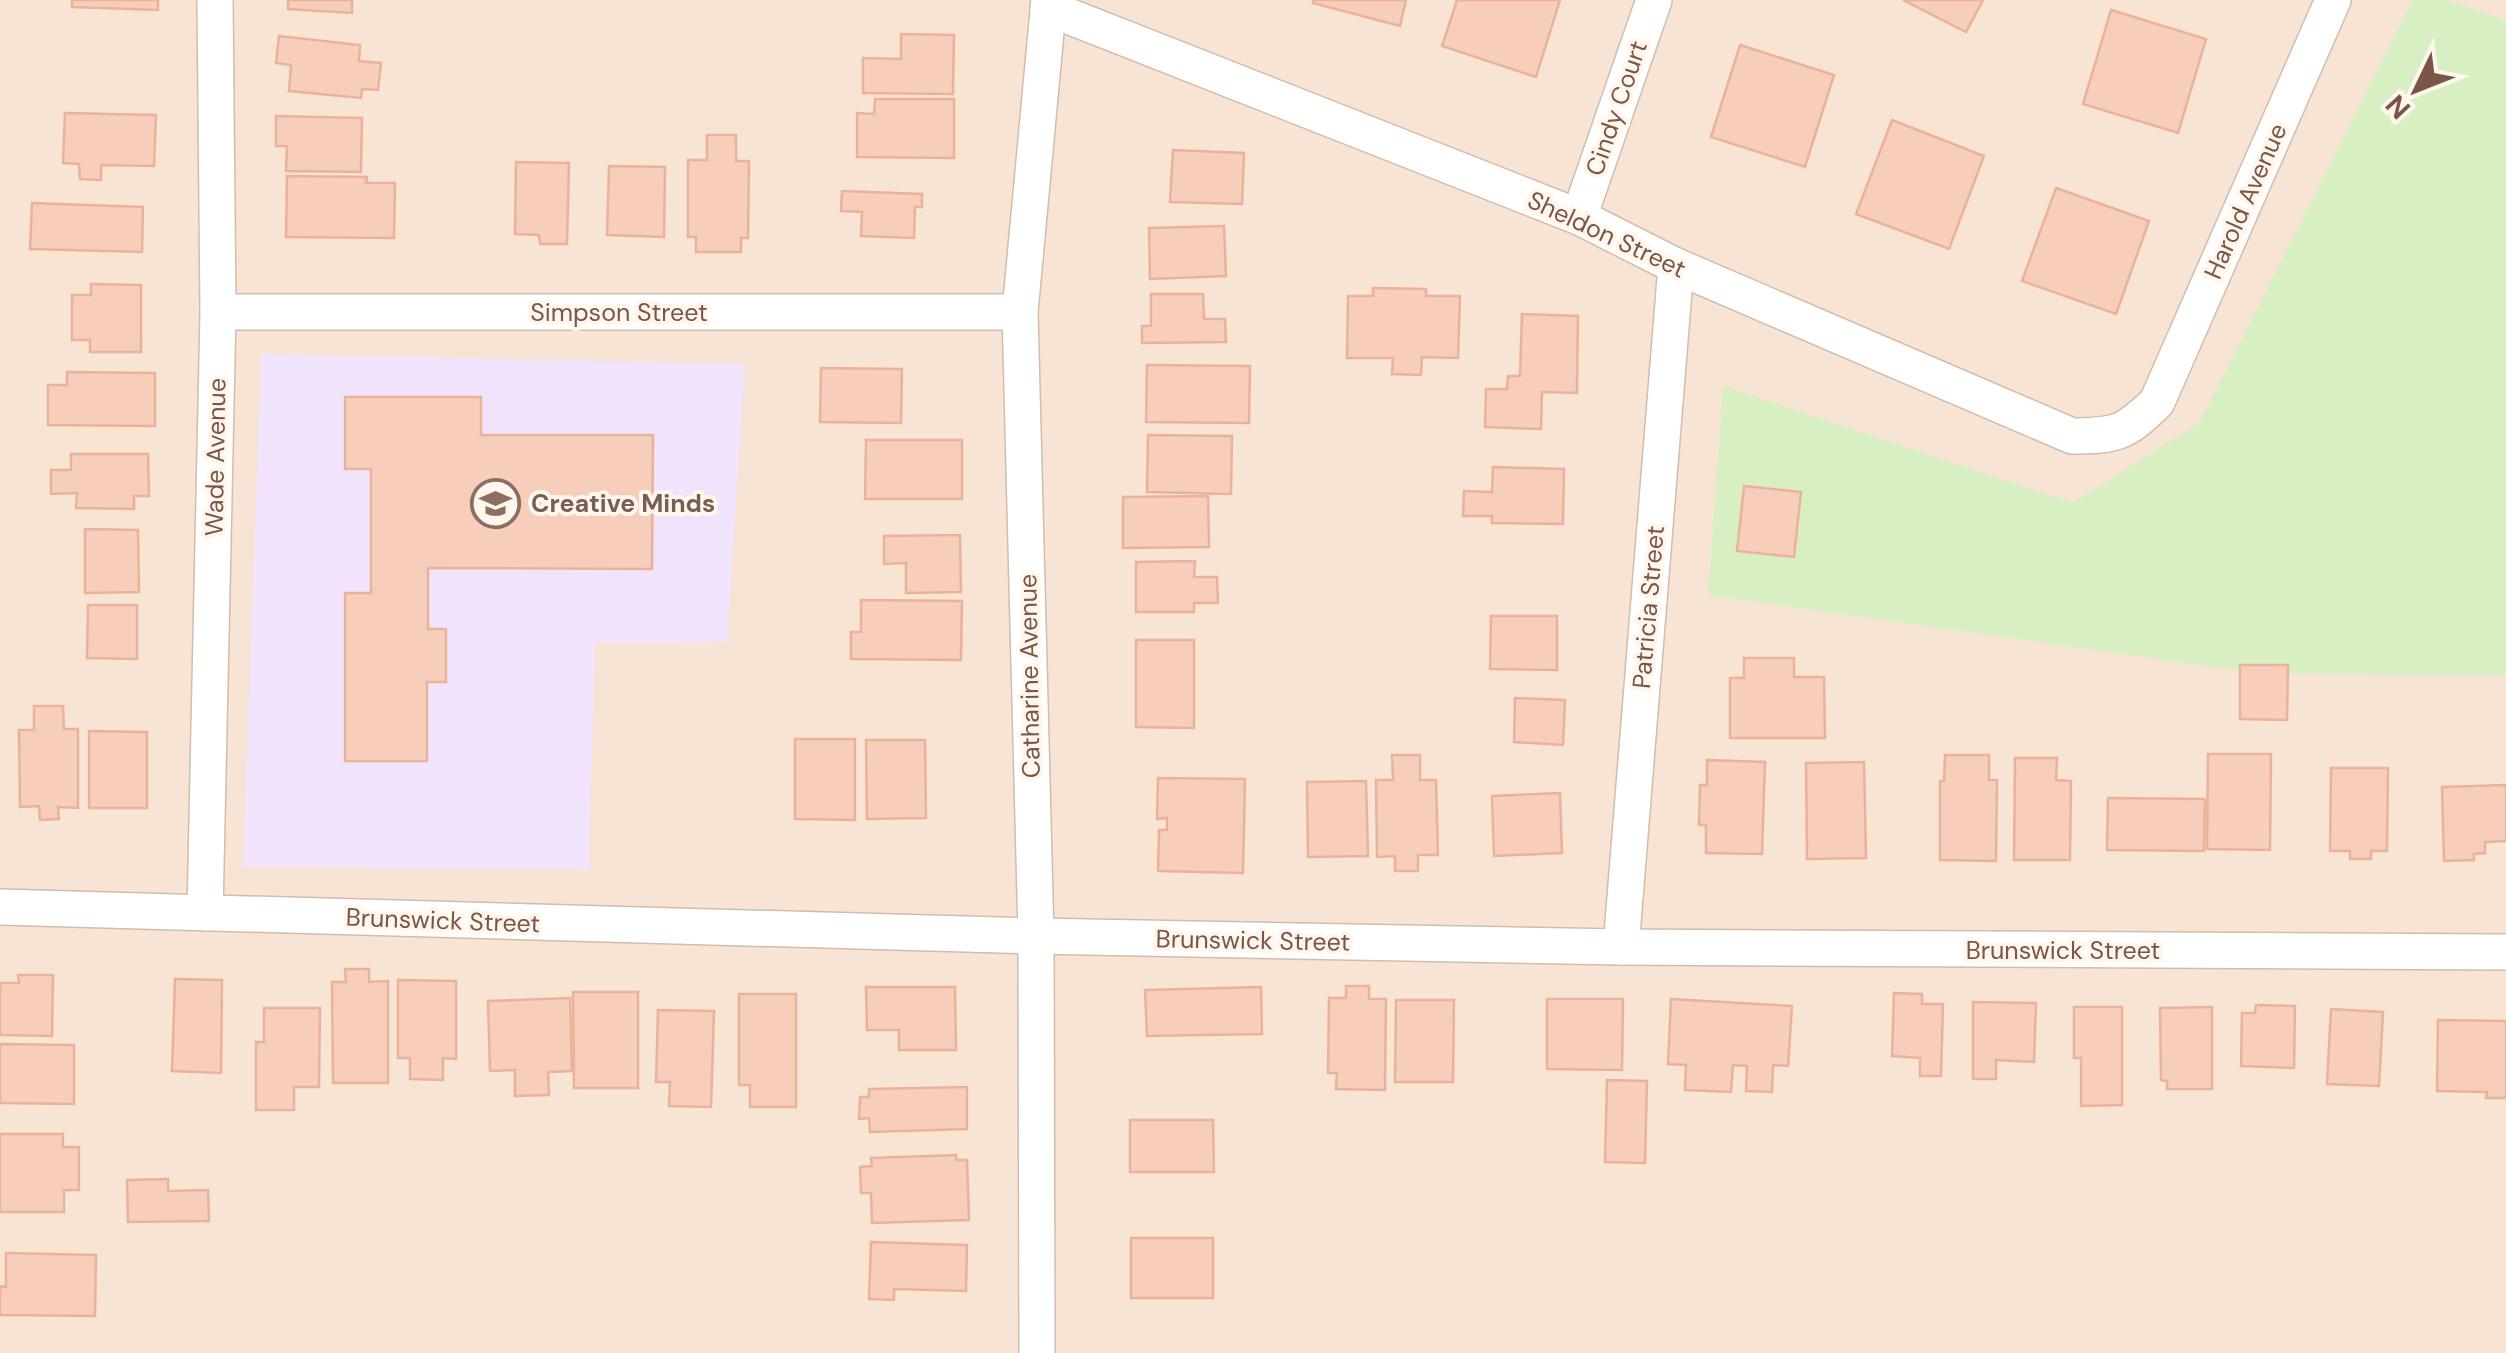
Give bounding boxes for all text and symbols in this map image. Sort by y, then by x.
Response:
street label: Cindy Court [1578,36,1655,180]
north arrow [2366,40,2466,140]
text: N [2378,87,2419,127]
street label: Harold Avenue [2196,118,2295,284]
street label: Sheldon Street [1522,183,1691,286]
street label: Simpson Street [530,296,708,329]
street label: Wade Avenue [198,378,233,536]
school or university icon: Creative Minds [470,477,522,529]
place label: Creative Minds [531,487,715,520]
street label: Patricia Street [1625,524,1672,690]
street label: Catharine Avenue [1011,574,1048,778]
street label: Brunswick Street [345,901,541,940]
street label: Brunswick Street [1155,922,1351,959]
street label: Brunswick Street [1966,934,2160,967]

